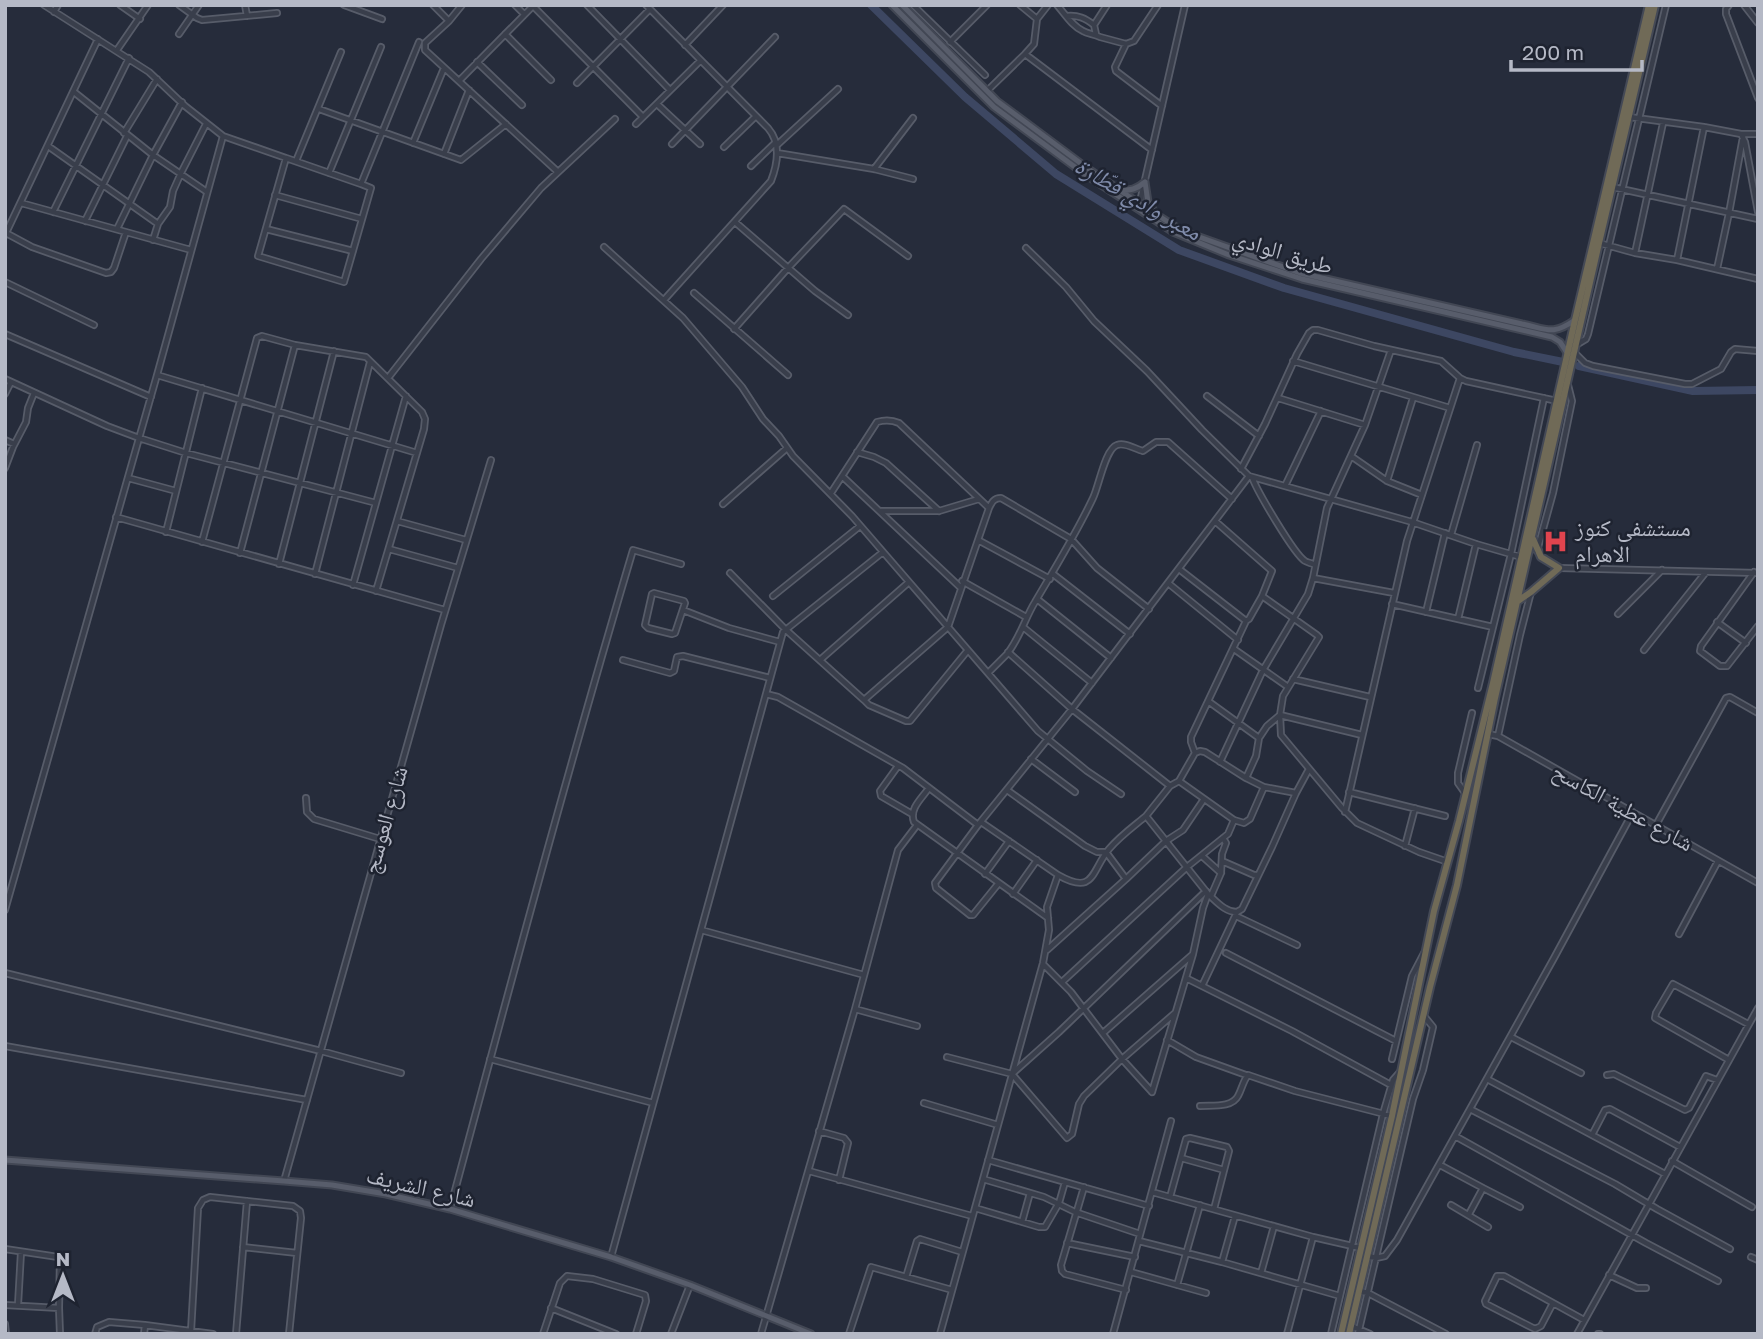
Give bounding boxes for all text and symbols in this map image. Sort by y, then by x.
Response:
scale bar [1511,28,1642,72]
text: 200 m [1522,39,1584,65]
water label: معبر وادي قطّارة [1067,150,1207,251]
street label: طريق الوادي [1228,223,1337,285]
place label: مستشفى كنوز الاهرام [1574,513,1691,570]
hospital icon: مستشفى كنوز الاهرام [1541,527,1569,555]
street label: شارع عطية الكاسح [1547,756,1699,858]
street label: شارع العوسج [355,763,415,877]
street label: شارع الشريف [364,1160,478,1214]
north arrow [28,1241,98,1311]
text: N [56,1247,70,1270]

